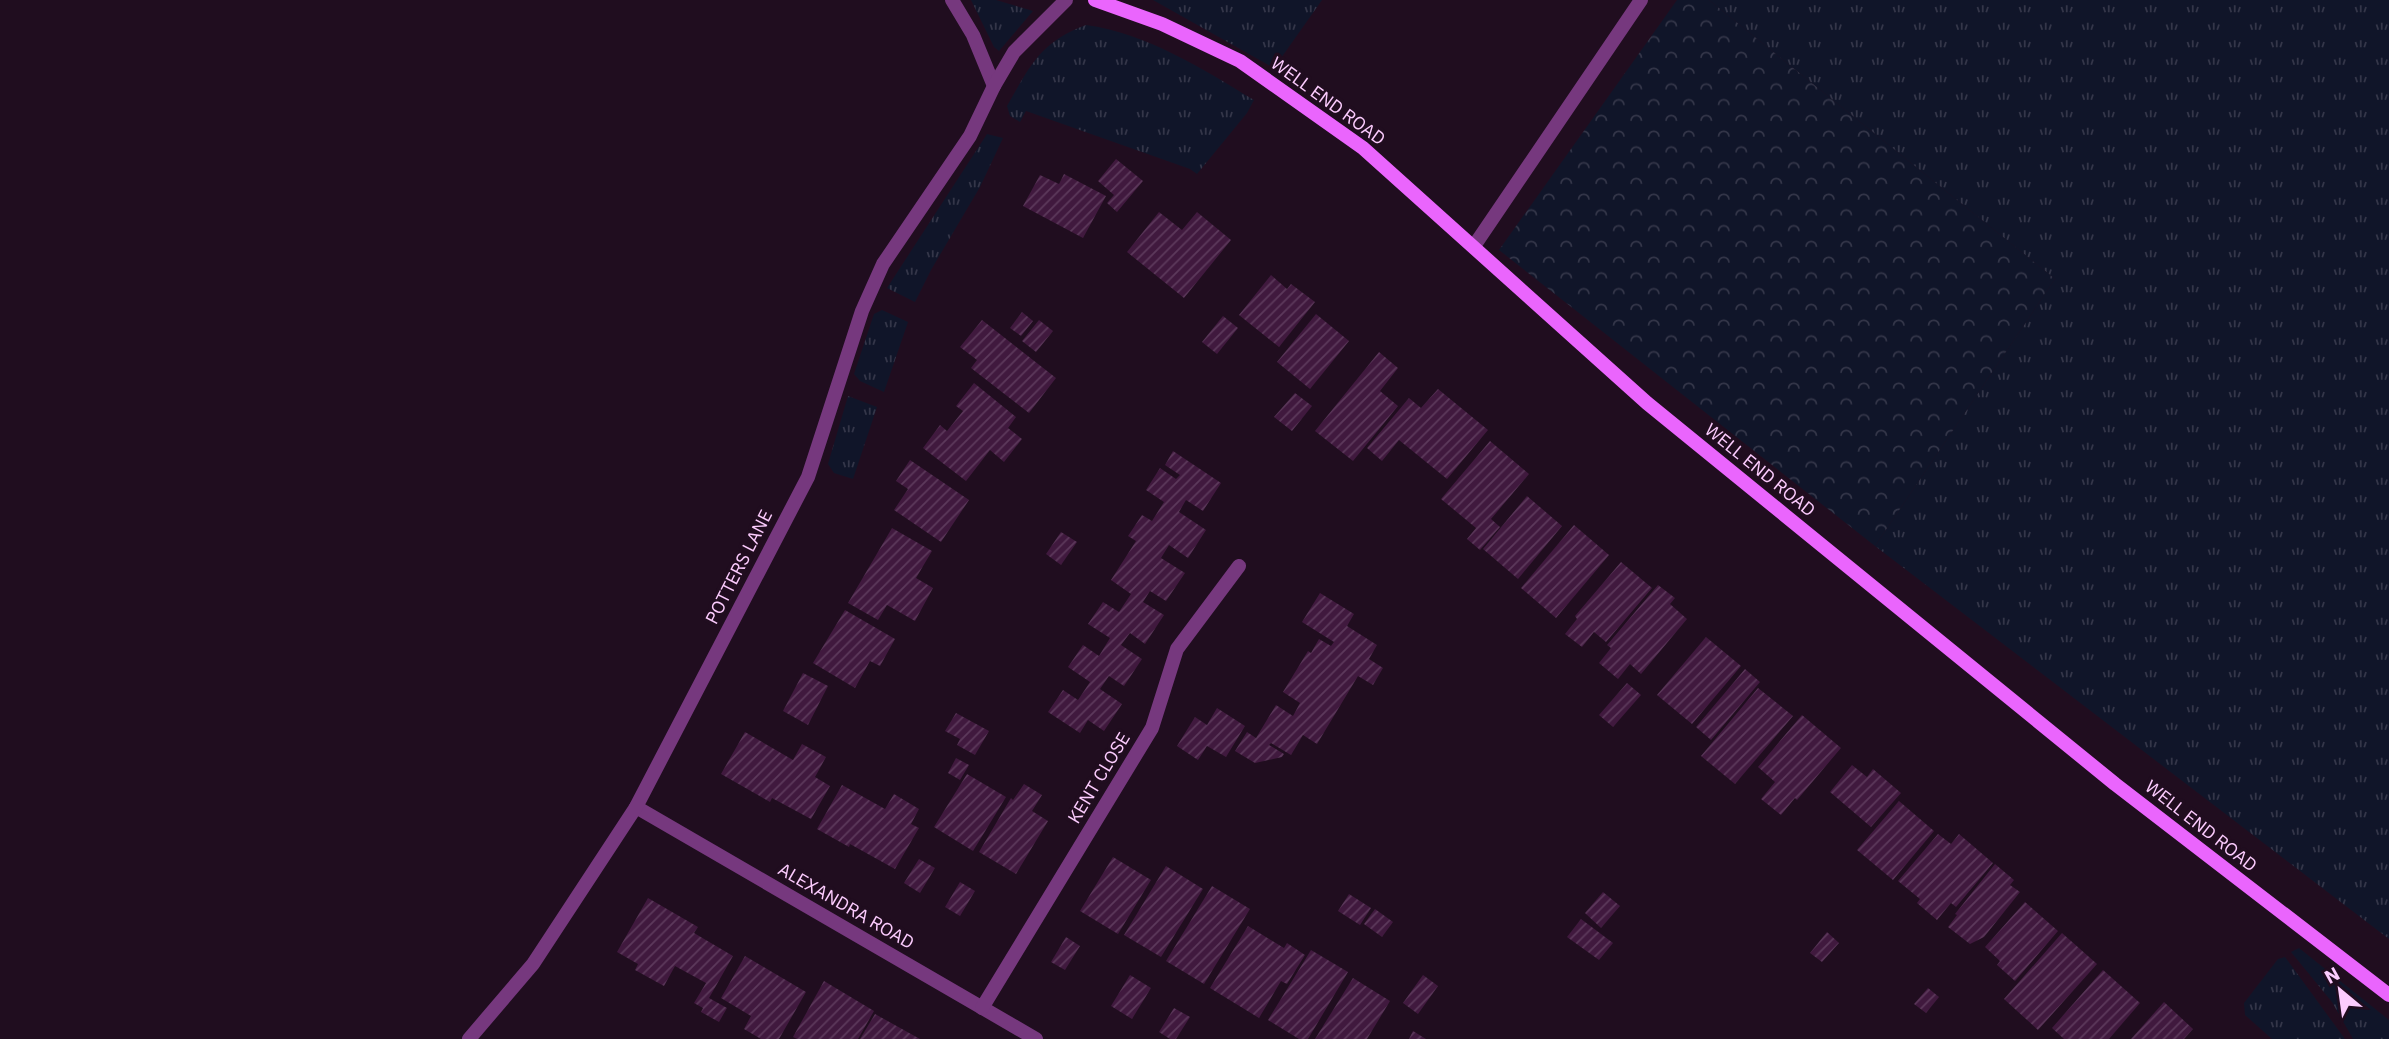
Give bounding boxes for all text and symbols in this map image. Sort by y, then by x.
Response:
street label: WELL END ROAD [1267,51,1390,150]
street label: WELL END ROAD [1700,418,1820,521]
street label: POTTERS LANE [700,506,777,628]
street label: KENT CLOSE [1062,728,1135,828]
street label: WELL END ROAD [2141,775,2262,876]
street label: ALEXANDRA ROAD [774,857,918,954]
north arrow [2305,955,2375,1025]
text: N [2320,961,2344,989]

